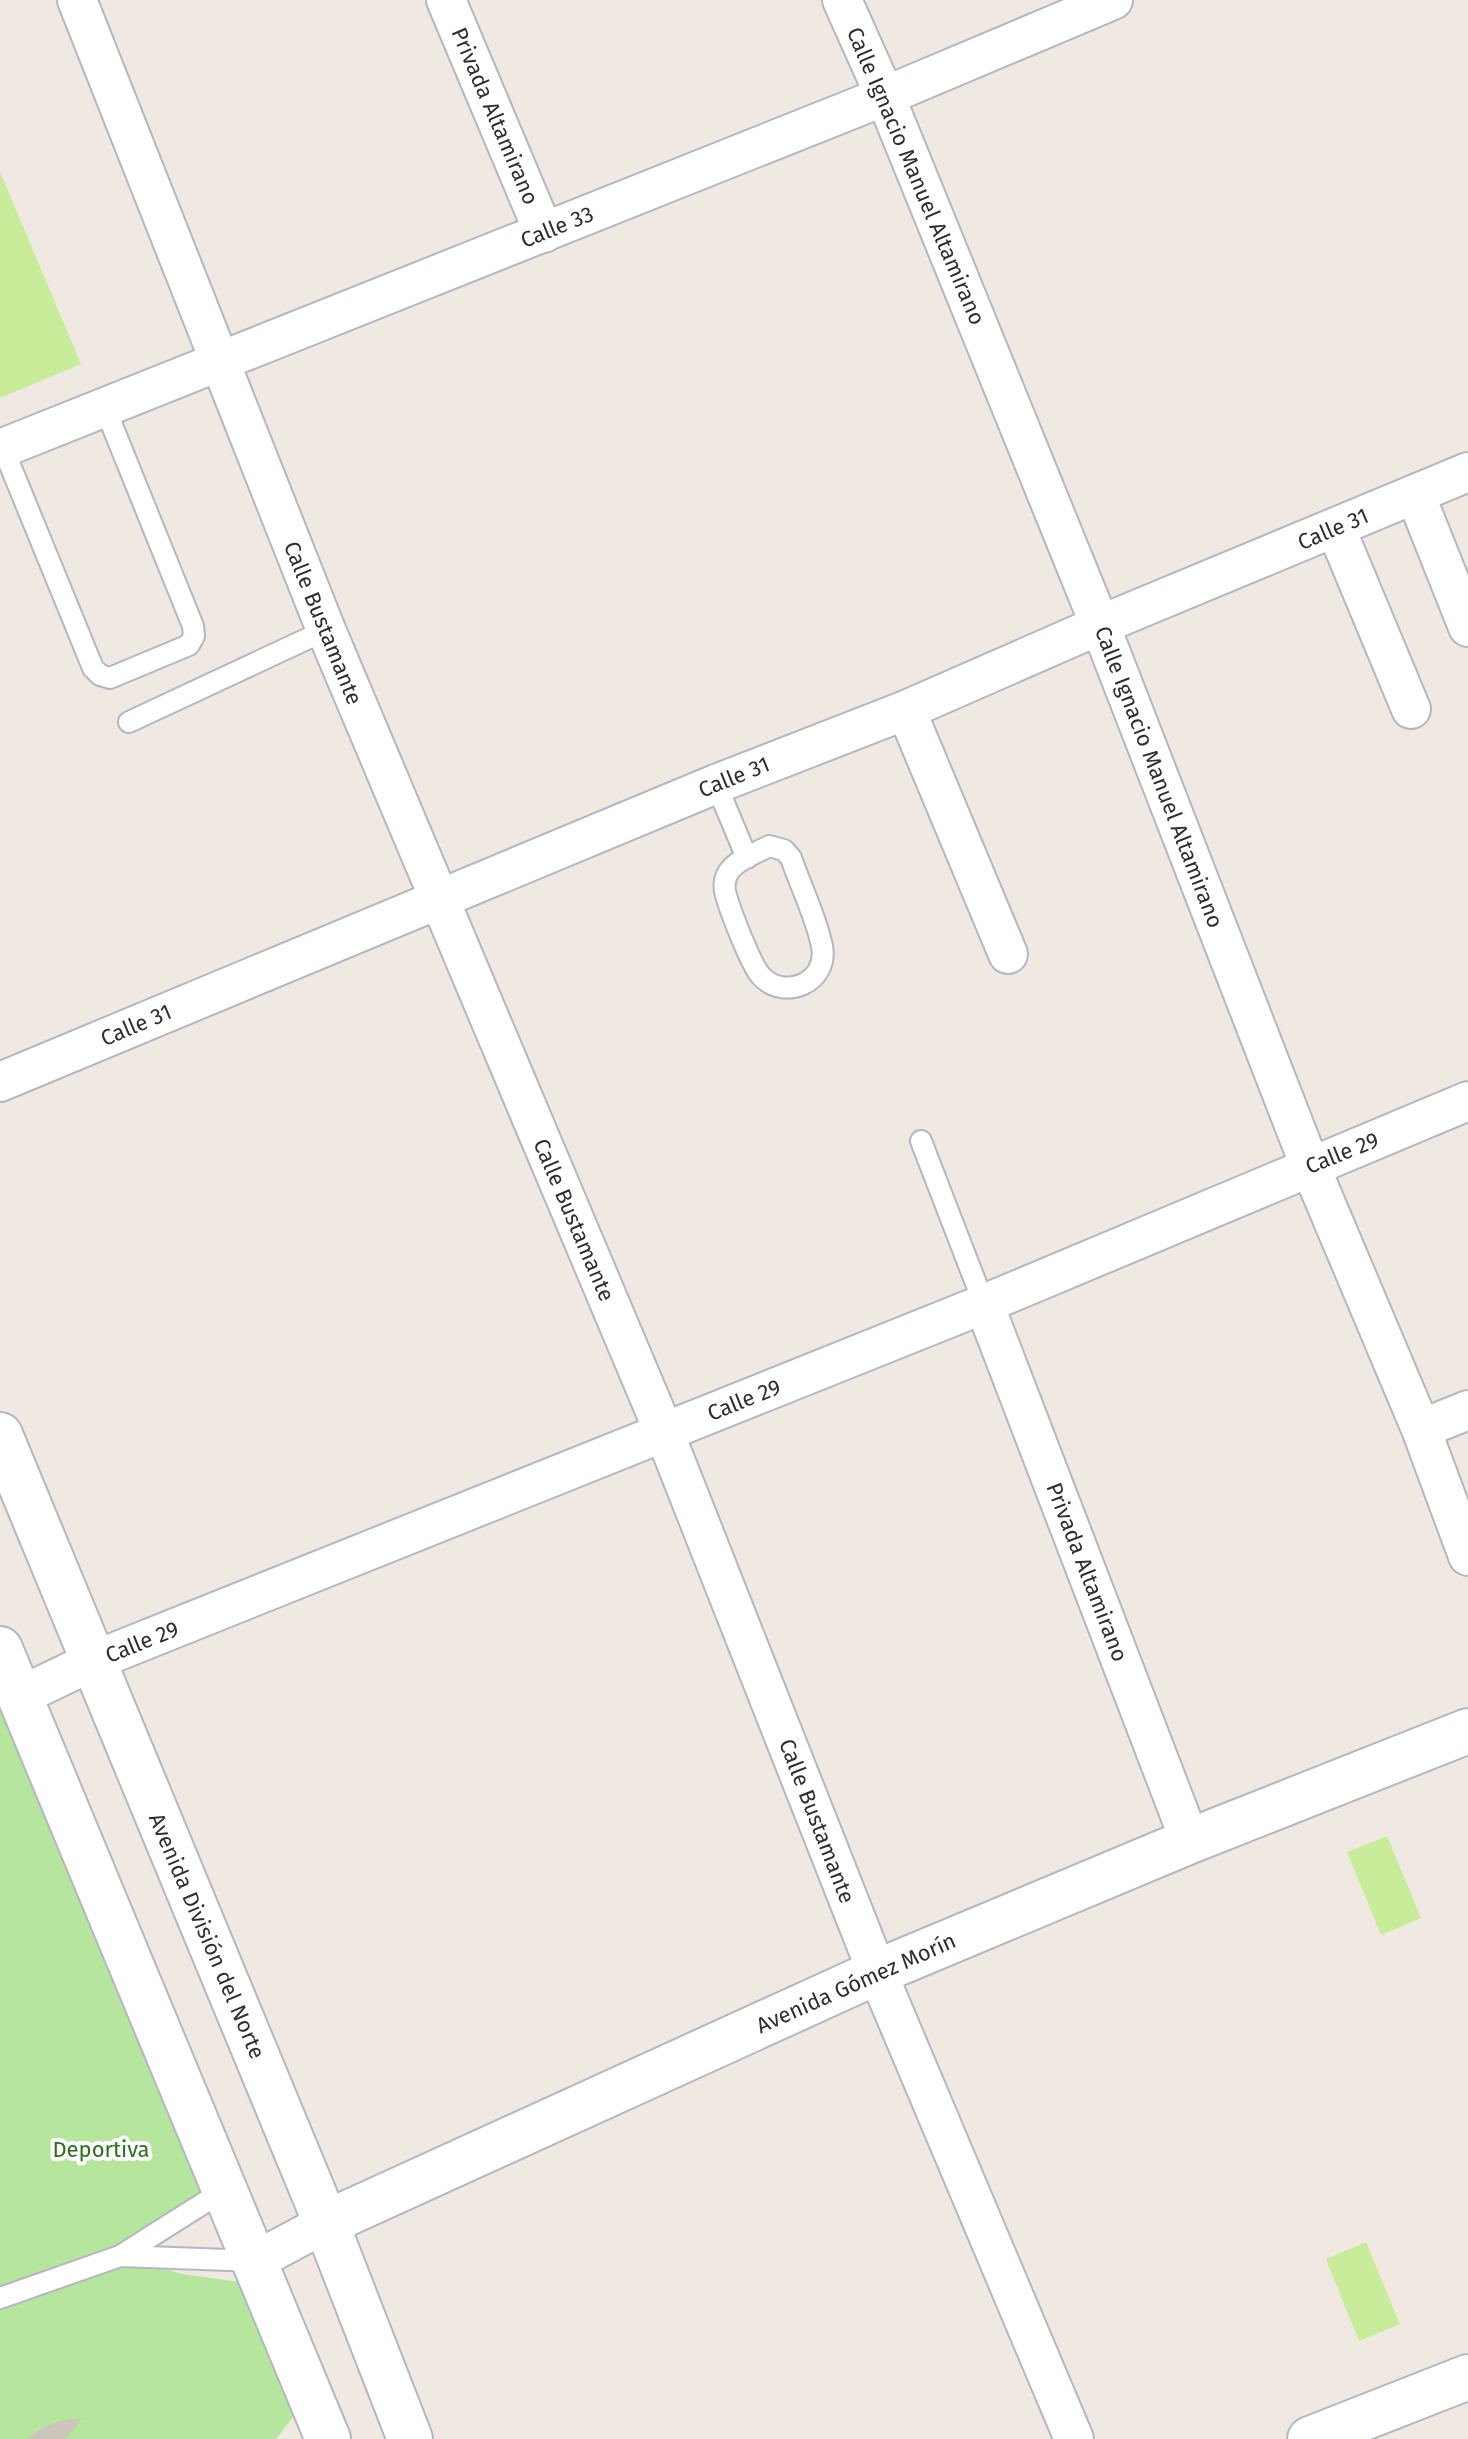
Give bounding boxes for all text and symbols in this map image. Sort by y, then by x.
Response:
street label: Privada Altamirano [446,23,544,209]
street label: Calle Ignacio Manuel Altamirano [841,23,991,329]
street label: Calle 33 [517,200,597,254]
street label: Calle 31 [1293,502,1373,556]
street label: Calle Bustamante [278,537,368,709]
street label: Calle Ignacio Manuel Altamirano [1089,622,1229,932]
street label: Calle 31 [694,751,774,803]
street label: Calle 31 [96,998,176,1052]
street label: Calle 29 [1301,1126,1383,1180]
street label: Calle Bustamante [528,1135,620,1305]
street label: Calle 29 [703,1373,785,1427]
street label: Privada Altamirano [1040,1479,1134,1665]
street label: Calle 29 [101,1615,183,1669]
street label: Calle Bustamante [773,1735,861,1907]
street label: Avenida División del Norte [143,1809,271,2063]
street label: Avenida Gómez Morín [752,1927,960,2039]
park label: Deportiva [52,2136,150,2163]

